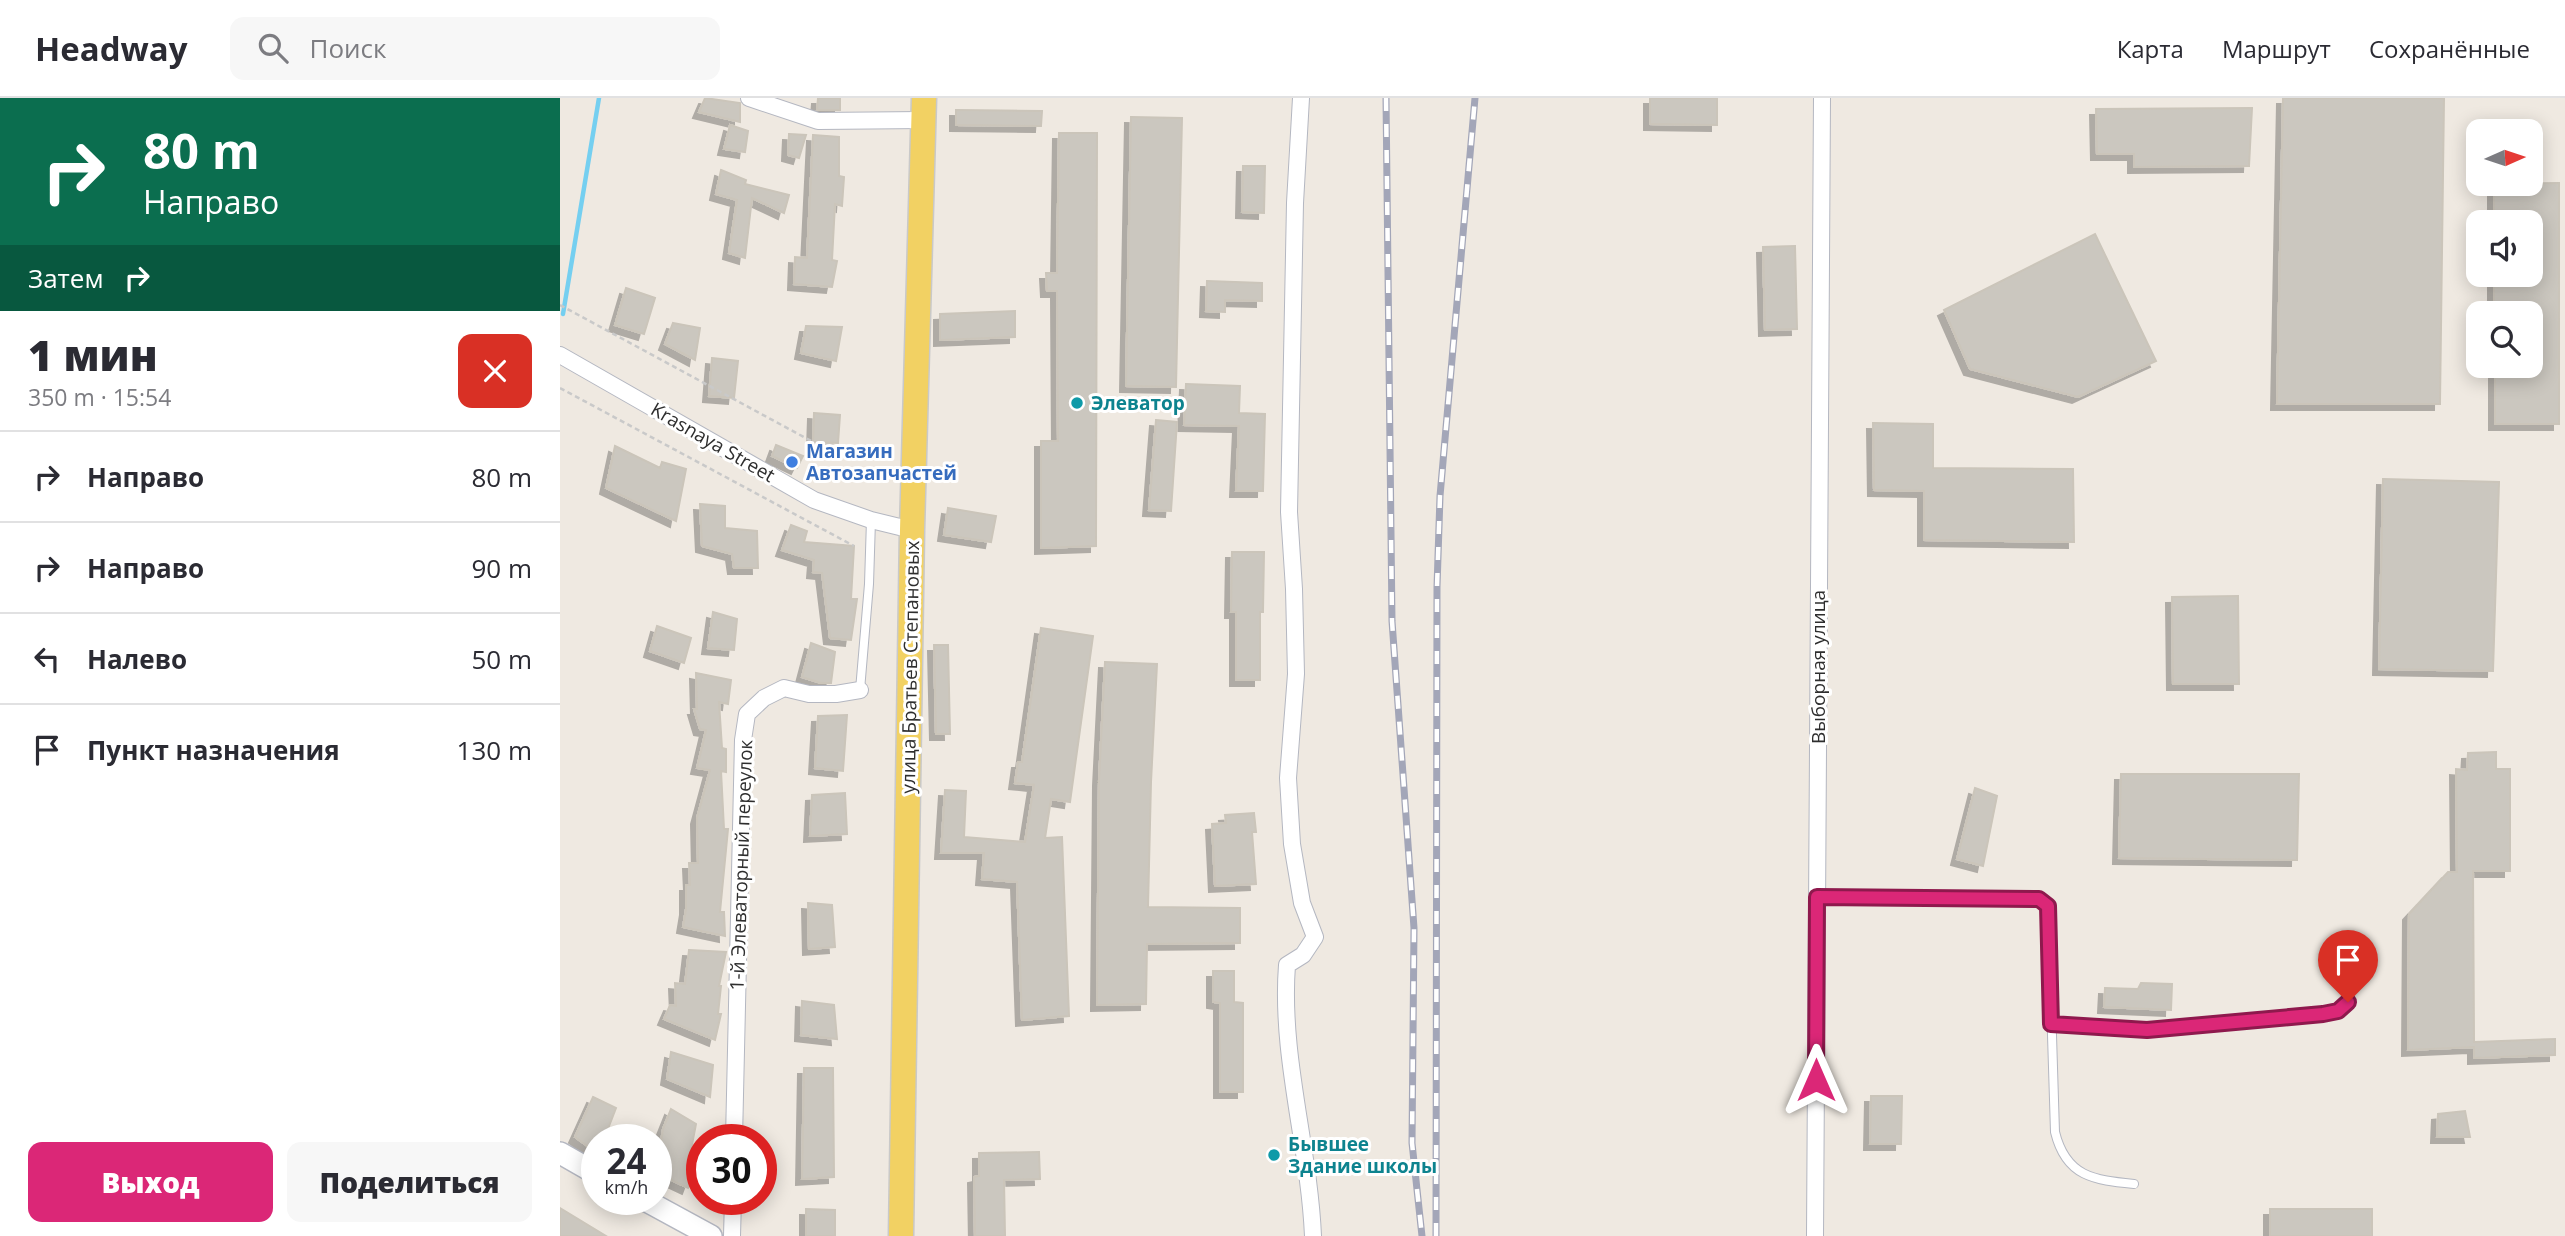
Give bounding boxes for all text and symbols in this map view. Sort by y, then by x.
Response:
search box [230,17,720,80]
text: Headway [35,26,188,71]
icon: search [254,29,292,67]
text: Поиск [310,30,387,66]
text: Карта [2117,32,2184,65]
text: Маршрут [2222,32,2331,65]
text: Сохранённые [2369,32,2530,65]
text: 80 m [143,117,260,183]
north arrow [2466,119,2543,196]
map controls [2466,119,2543,378]
icon: right [28,126,119,217]
text: Направо [143,180,279,223]
button: sound [2466,210,2543,287]
icon: right [118,259,156,297]
text: Затем [28,260,104,296]
button: search [2466,301,2543,378]
text: 1 мин [28,326,158,383]
button: close [458,334,532,408]
text: 350 m · 15:54 [28,381,171,413]
place label: Элеватор [1091,390,1185,416]
marker: Элеватор [1069,395,1085,411]
street label: Krasnaya Street [646,396,780,488]
place label: Магазин Автозапчастей [806,438,957,486]
marker: Магазин Автозапчастей [784,454,800,470]
icon: right [28,458,66,496]
text: Направо [87,459,204,495]
text: 80 m [471,459,532,495]
street label: улица Братьев Степановых [895,540,925,794]
icon: right [28,549,66,587]
text: Направо [87,550,204,586]
text: 90 m [471,550,532,586]
street label: Выборная улица [1805,590,1831,744]
icon: left [28,640,66,678]
text: Налево [87,641,187,677]
text: 50 m [471,641,532,677]
icon: arrive [28,731,66,769]
text: Пункт назначения [87,732,340,768]
text: 130 m [457,732,532,768]
street label: 1-й Элеваторный переулок [724,739,758,991]
pin [2318,930,2378,1002]
icon: arrive [2329,941,2367,979]
position arrow [1779,1043,1853,1117]
speed limit sign: 30 [686,1124,777,1215]
place label: Бывшее Здание школы [1288,1131,1437,1179]
text: 24 [606,1137,647,1184]
button: Выход [28,1142,273,1222]
button: Поделиться [287,1142,532,1222]
marker: Бывшее Здание школы [1266,1147,1282,1163]
text: km/h [605,1175,648,1199]

